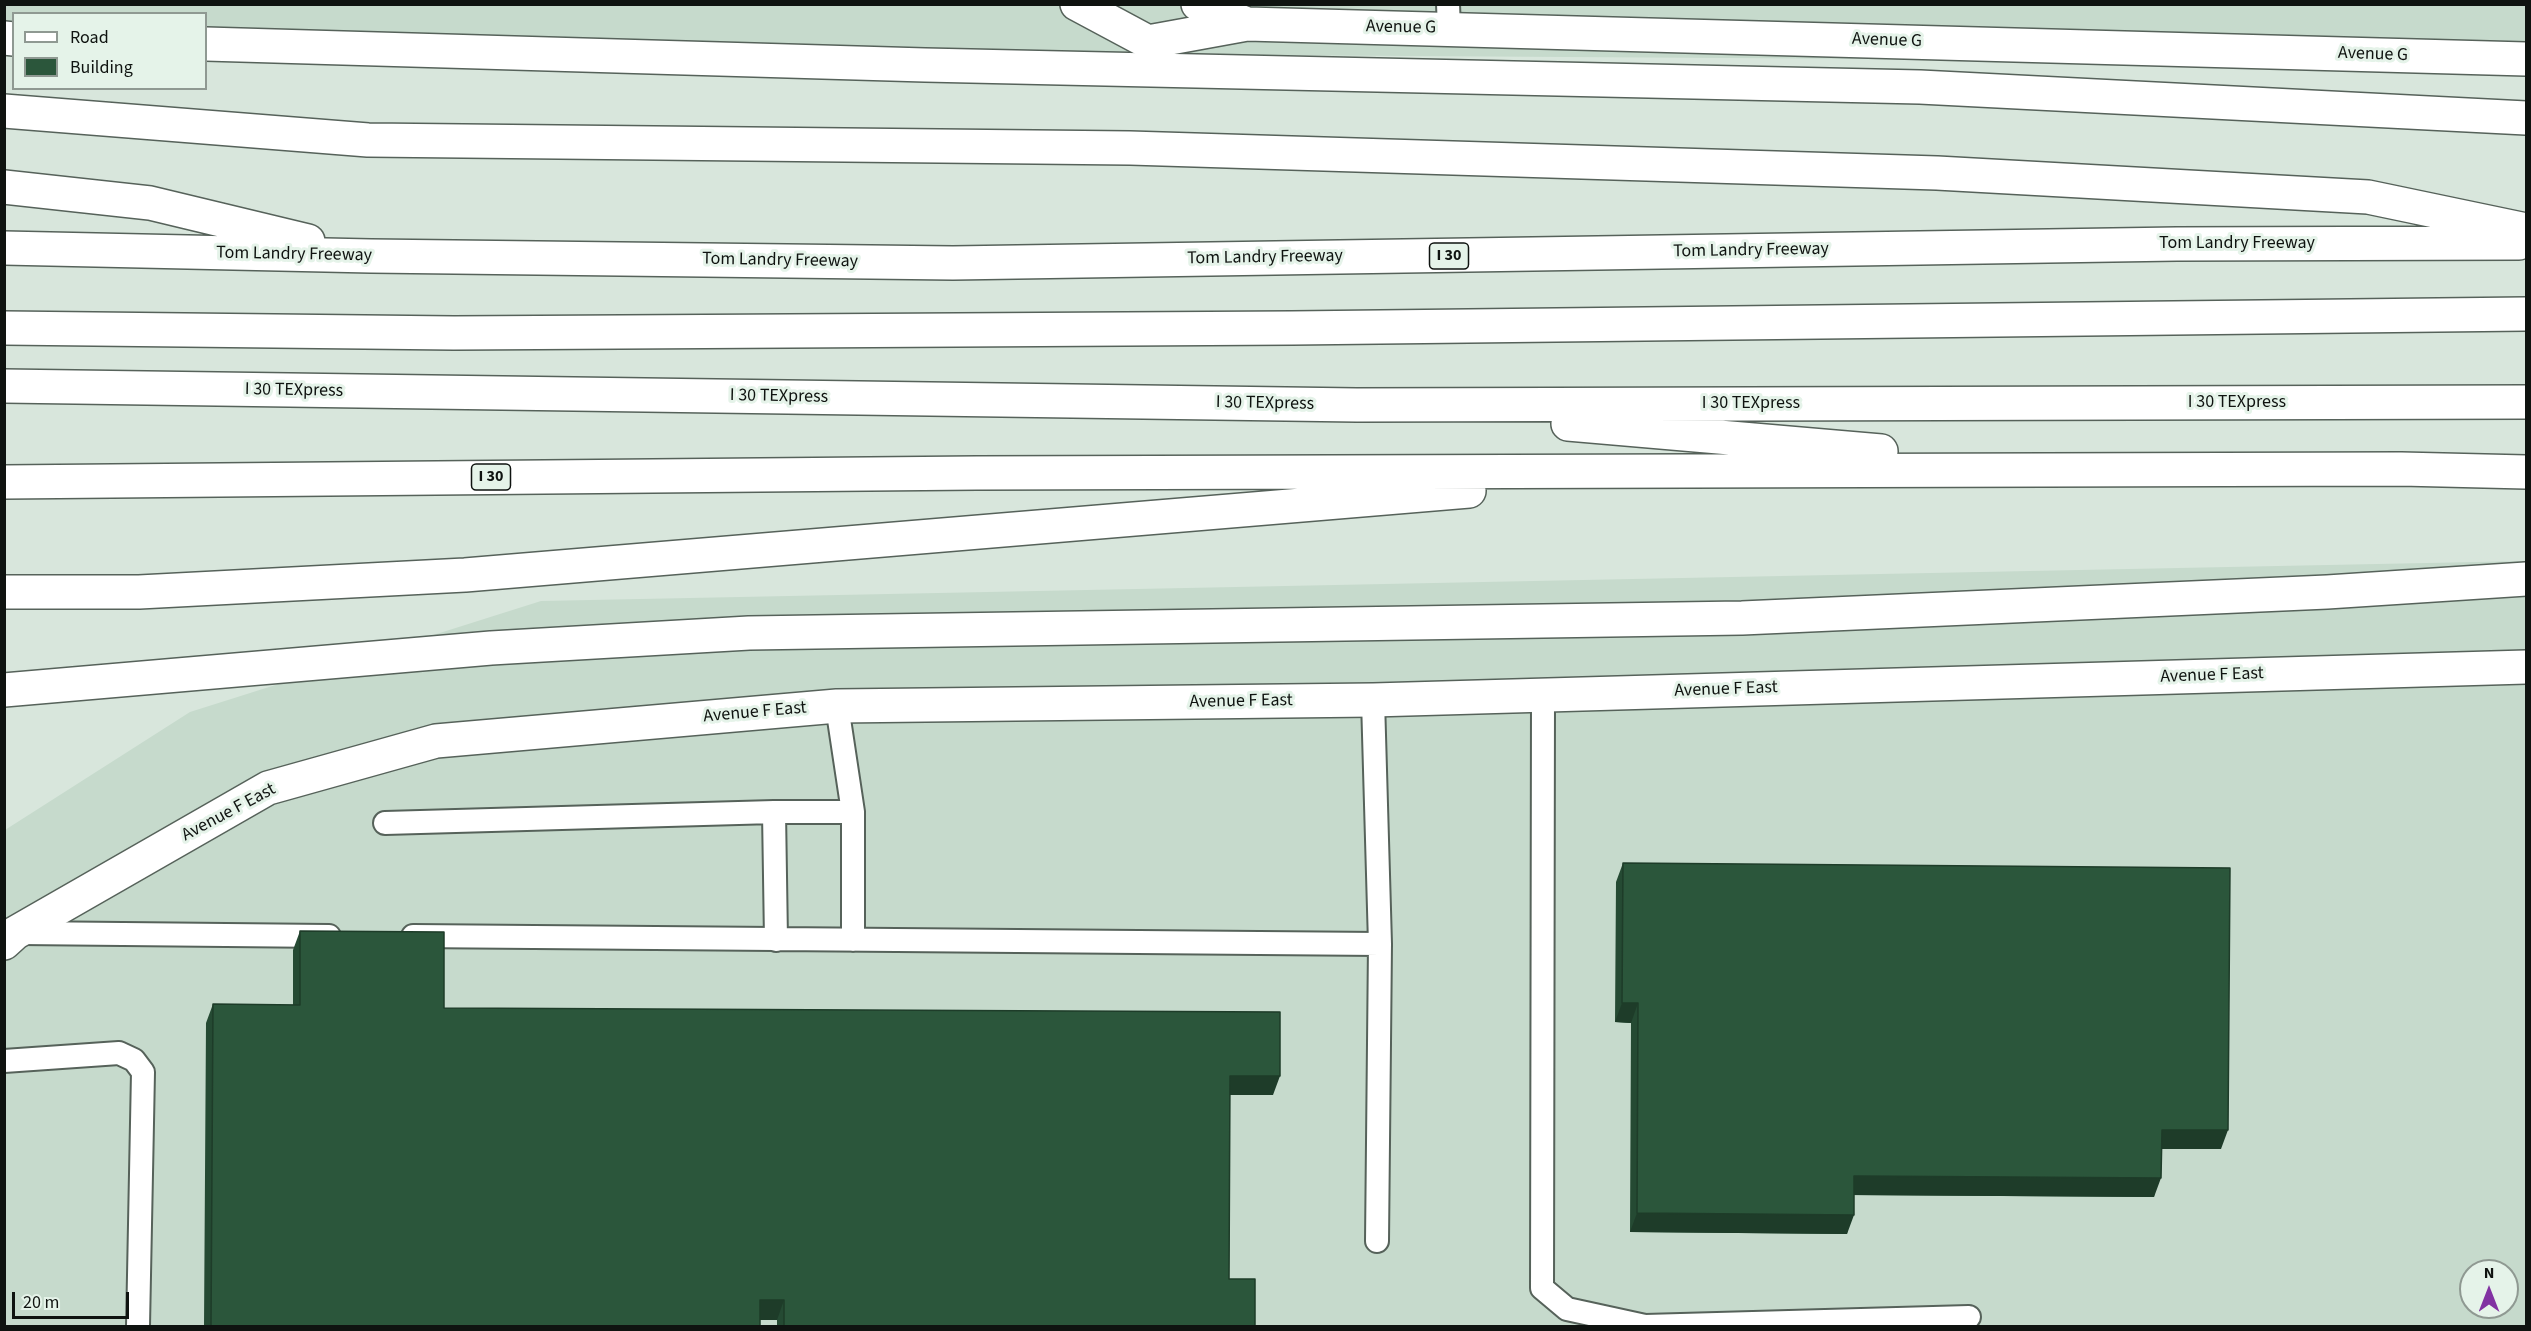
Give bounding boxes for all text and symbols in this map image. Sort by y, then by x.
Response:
legend [12,12,207,90]
street label: Avenue G [1366,17,1436,39]
text: Road [70,25,109,50]
street label: Avenue G [1852,29,1922,53]
street label: Avenue G [2338,43,2408,67]
text: Building [70,55,133,80]
street label: Tom Landry Freeway [2159,233,2315,255]
street label: Tom Landry Freeway [1673,239,1829,263]
street label: Tom Landry Freeway [216,243,372,267]
road number: I 30 [1430,243,1468,269]
street label: Tom Landry Freeway [1187,246,1343,270]
street label: Tom Landry Freeway [702,249,858,273]
street label: I 30 TEXpress [245,379,343,403]
street label: I 30 TEXpress [730,385,828,409]
street label: I 30 TEXpress [1216,392,1314,416]
street label: I 30 TEXpress [2188,392,2286,414]
street label: I 30 TEXpress [1702,393,1800,415]
road number: I 30 [472,464,510,490]
street label: Avenue F East [2160,663,2264,689]
street label: Avenue F East [1674,677,1778,703]
street label: Avenue F East [1189,690,1293,714]
street label: Avenue F East [703,698,807,728]
street label: Avenue F East [178,779,280,847]
north arrow [2459,1259,2519,1319]
text: N [2484,1262,2494,1284]
scale bar [15,1280,132,1318]
text: 20 m [23,1290,59,1315]

